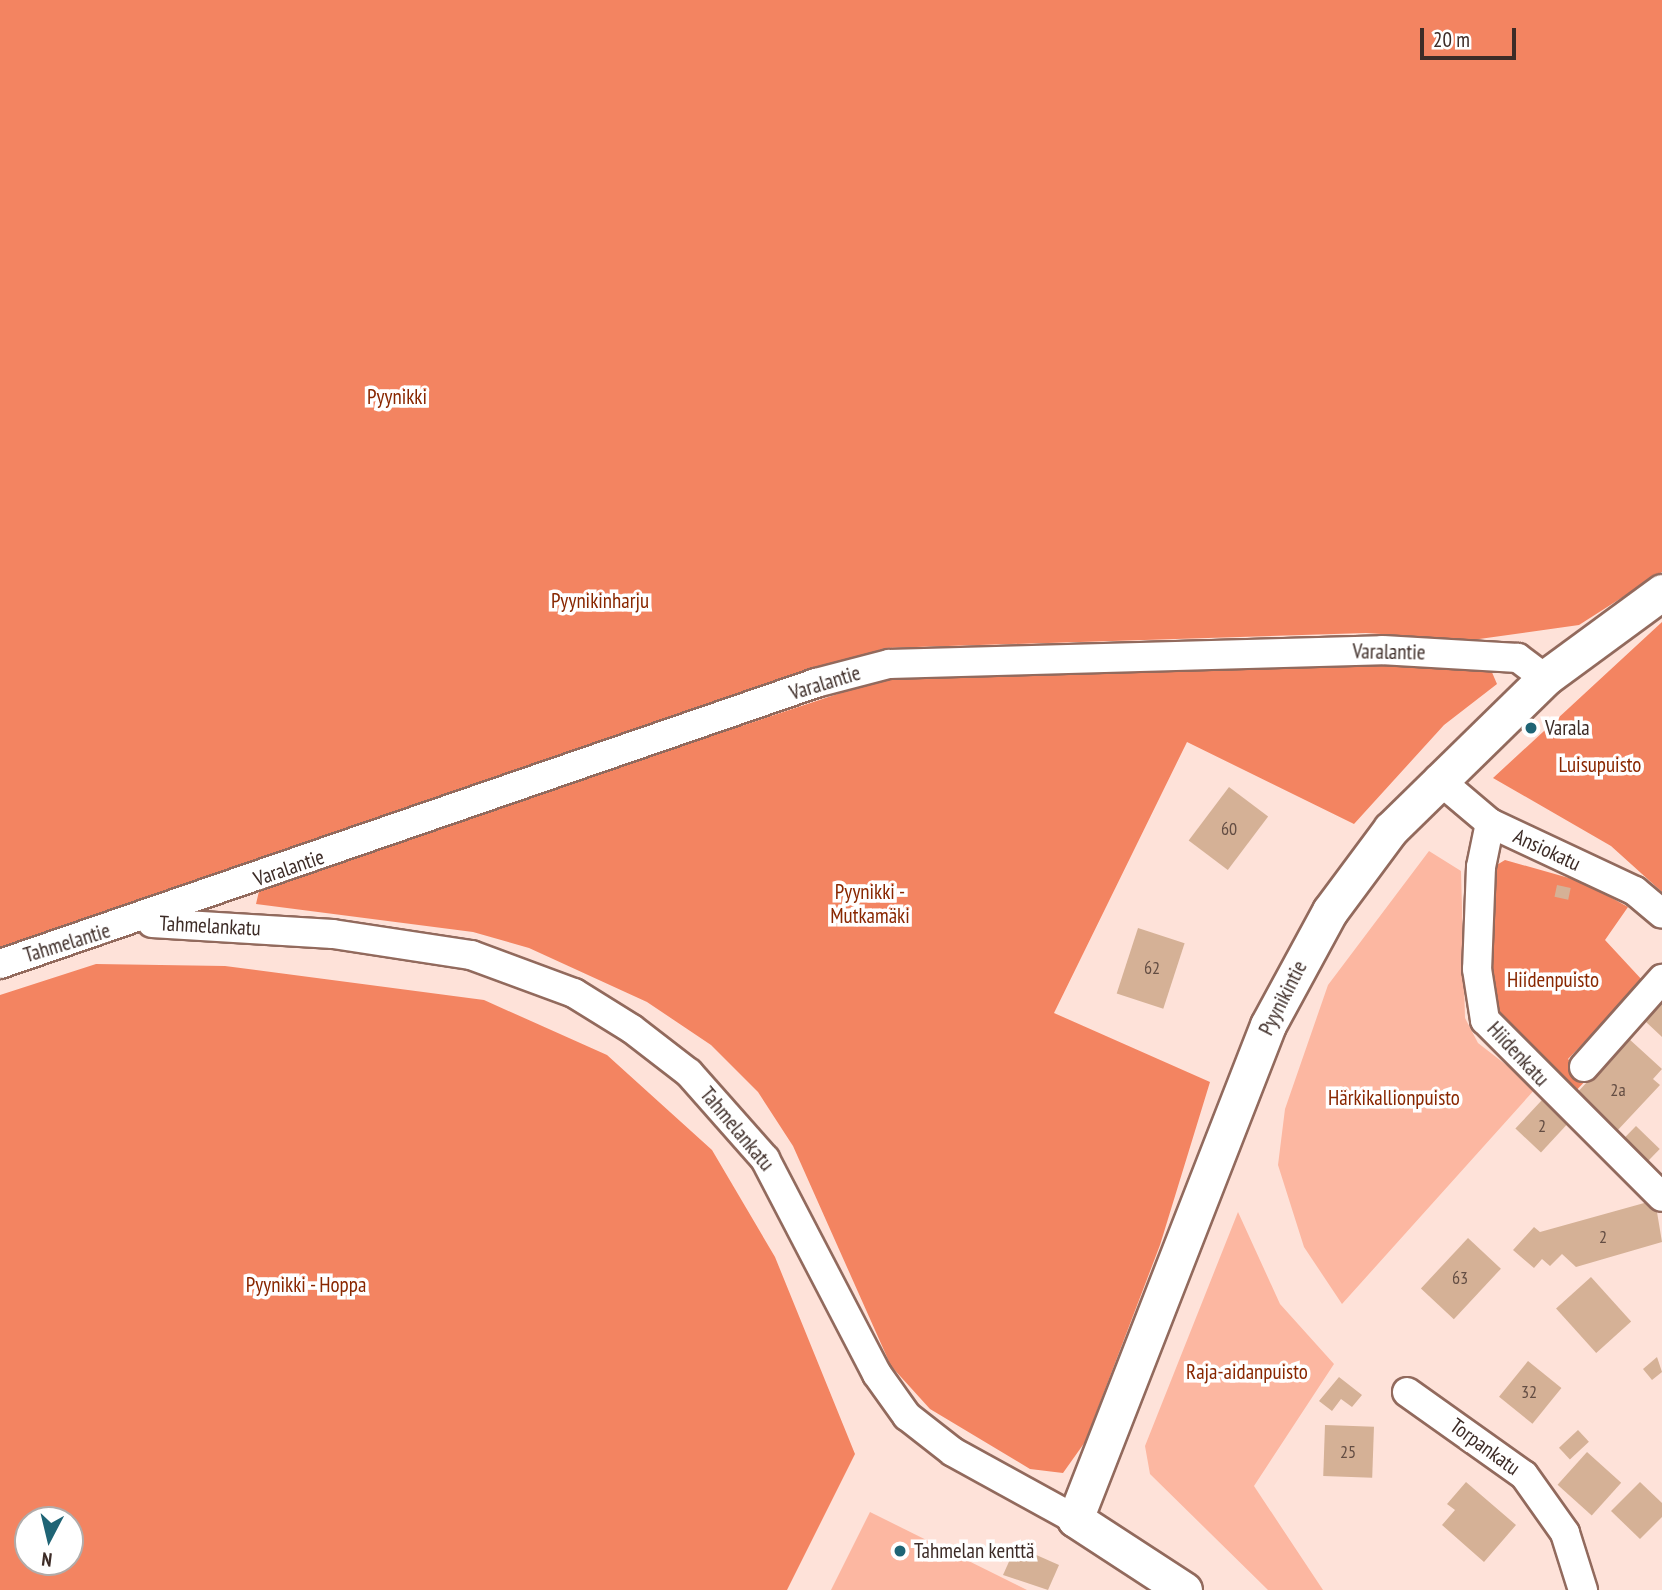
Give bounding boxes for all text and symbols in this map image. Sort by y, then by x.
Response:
scale bar [1424,14,1520,58]
text: 20 m [1433,26,1470,53]
park label: Pyynikki [367,384,427,410]
park label: Pyynikinharju [551,588,649,614]
street label: Varalantie [1352,639,1426,665]
street label: Varalantie [786,660,864,706]
place label: Varala [1545,715,1590,741]
marker: Varala [1523,720,1539,736]
park label: Luisupuisto [1559,752,1641,778]
house number: 60 [1221,818,1237,840]
street label: Ansiokatu [1509,824,1585,876]
street label: Varalantie [250,844,328,892]
park label: Pyynikki - Mutkamäki [830,879,910,929]
street label: Tahmelankatu [159,911,261,941]
street label: Tahmelantie [21,918,113,968]
house number: 62 [1144,957,1160,979]
street label: Pyynikintie [1254,957,1312,1039]
park label: Hiidenpuisto [1507,967,1599,993]
street label: Hiidenkatu [1482,1017,1554,1091]
house number: 2a [1610,1079,1626,1101]
street label: Tahmelankatu [695,1082,779,1176]
park label: Härkikallionpuisto [1328,1085,1460,1111]
house number: 2 [1538,1115,1546,1137]
house number: 2 [1599,1226,1607,1248]
house number: 63 [1452,1267,1468,1289]
park label: Pyynikki - Hoppa [245,1272,367,1298]
park label: Raja-aidanpuisto [1186,1359,1308,1385]
house number: 32 [1521,1381,1537,1403]
street label: Torpankatu [1445,1413,1525,1481]
house number: 25 [1340,1441,1356,1463]
north arrow [14,1506,84,1576]
place label: Tahmelan kenttä [914,1538,1034,1564]
marker: Tahmelan kenttä [892,1543,908,1559]
text: N [40,1547,53,1572]

